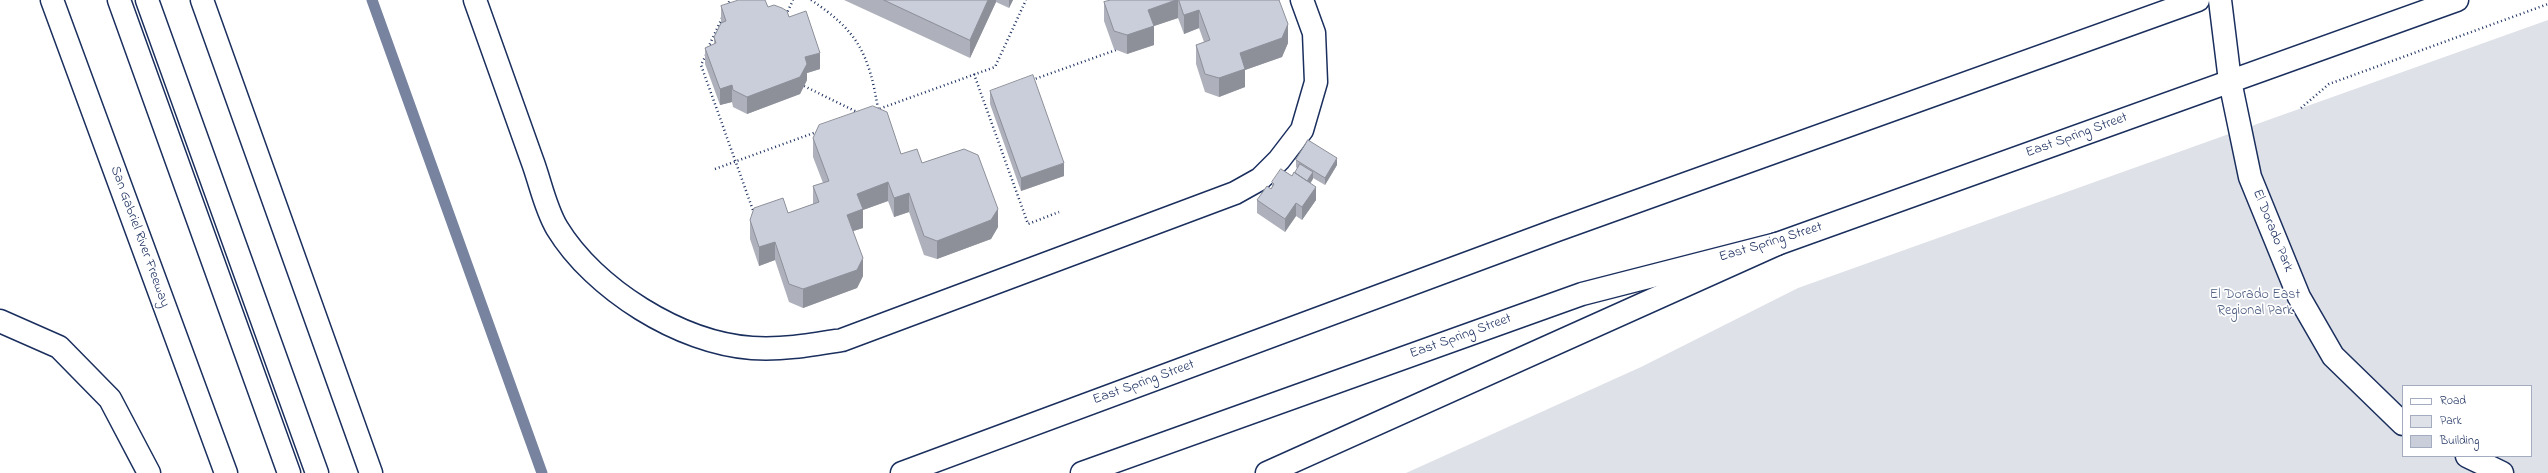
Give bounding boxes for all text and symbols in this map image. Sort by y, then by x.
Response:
street label: East Spring Street [2024,110,2130,162]
street label: San Gabriel River Freeway [106,164,172,310]
street label: El Dorado Park [2248,187,2296,275]
street label: East Spring Street [1717,219,1825,267]
park label: El Dorado East Regional Park [2210,288,2300,320]
street label: East Spring Street [1408,311,1514,363]
street label: East Spring Street [1091,357,1197,409]
legend [2402,385,2532,457]
text: Road [2440,392,2466,410]
text: Park [2440,412,2462,430]
text: Building [2440,432,2479,450]

